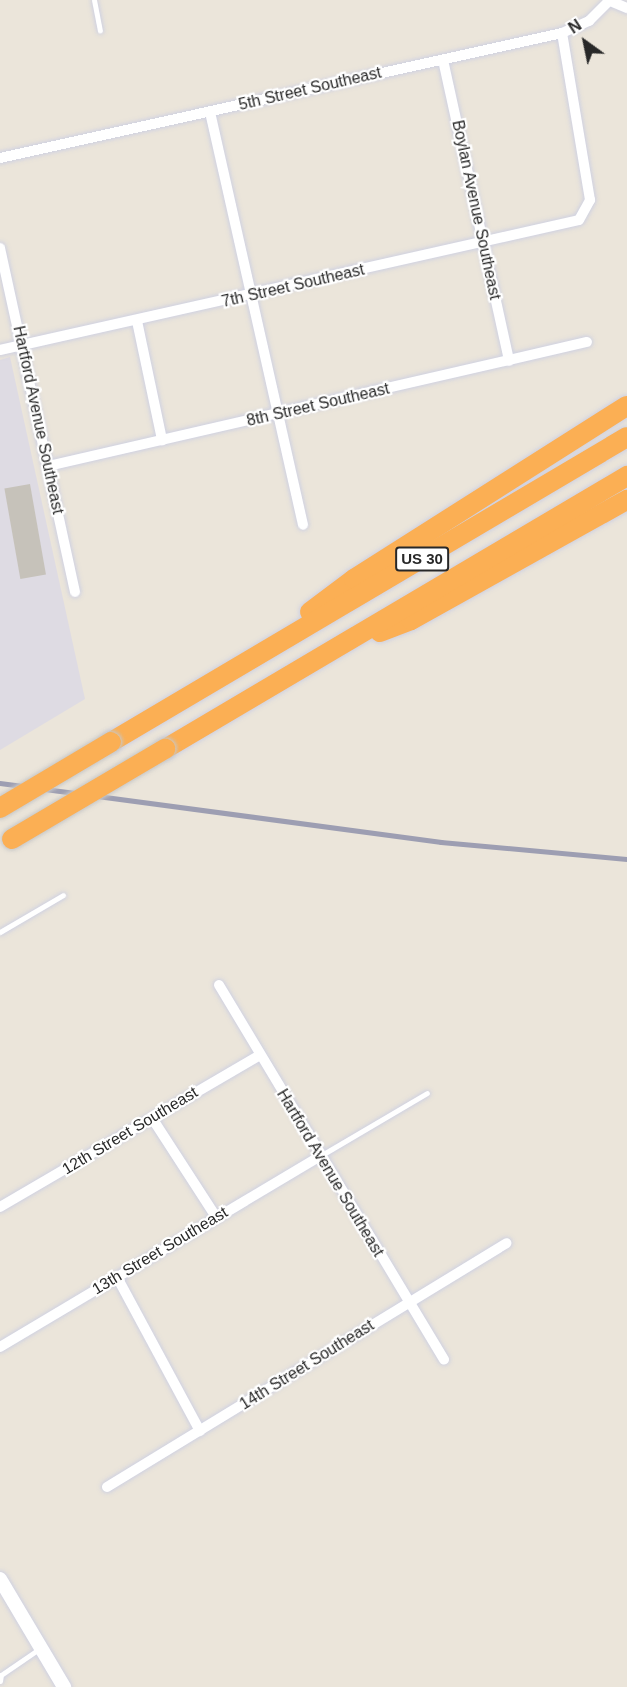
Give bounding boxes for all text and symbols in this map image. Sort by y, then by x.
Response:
north arrow [555,12,615,72]
text: N [565,16,584,37]
street label: 5th Street Southeast [237,63,383,115]
street label: Boylan Avenue Southeast [447,118,505,302]
street label: 7th Street Southeast [220,260,366,312]
street label: Hartford Avenue Southeast [9,324,67,516]
street label: 8th Street Southeast [245,379,391,431]
road number: US 30 [395,547,449,571]
street label: 12th Street Southeast [59,1083,201,1179]
street label: Hartford Avenue Southeast [272,1085,388,1261]
street label: 13th Street Southeast [89,1203,231,1299]
street label: 14th Street Southeast [236,1316,378,1414]

